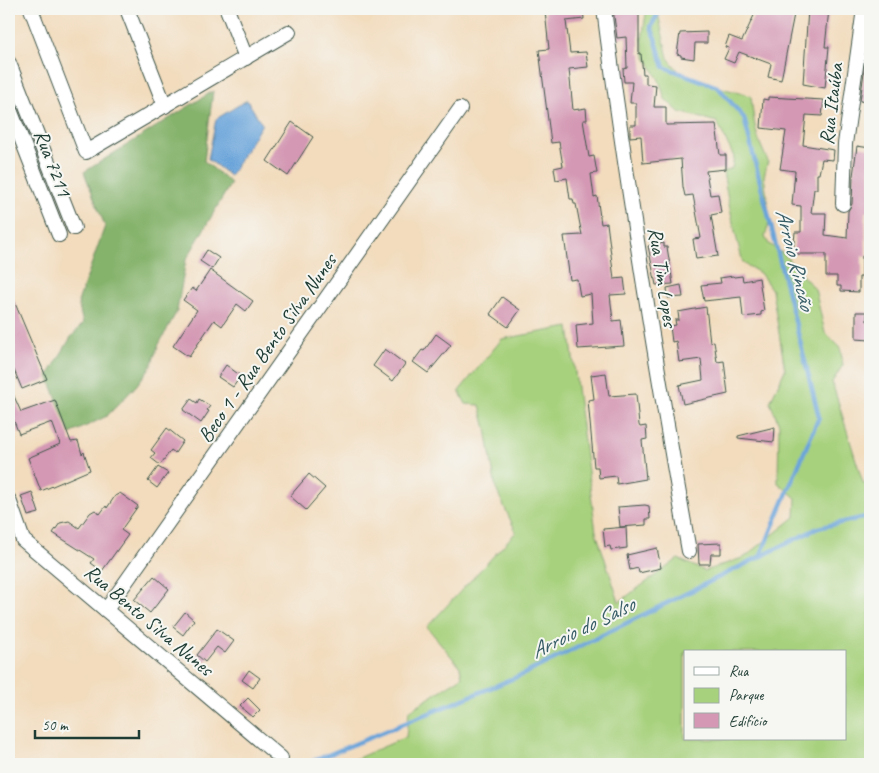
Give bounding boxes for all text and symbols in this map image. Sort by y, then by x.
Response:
street label: Rua Itaúba [813,60,849,146]
street label: Rua 7211 [28,126,78,202]
water label: Arroio Rincão [769,206,822,316]
street label: Rua Tim Lopes [642,225,684,331]
street label: Beco 1 - Rua Bento Silva Nunes [192,247,343,447]
street label: Rua Bento Silva Nunes [79,559,220,683]
water label: Arroio do Salso [526,589,642,665]
legend [684,650,846,740]
text: Rua [729,662,749,681]
text: Parque [729,686,765,705]
scale bar [35,708,139,740]
text: Edifício [729,712,768,731]
text: 50 m [42,716,69,735]

